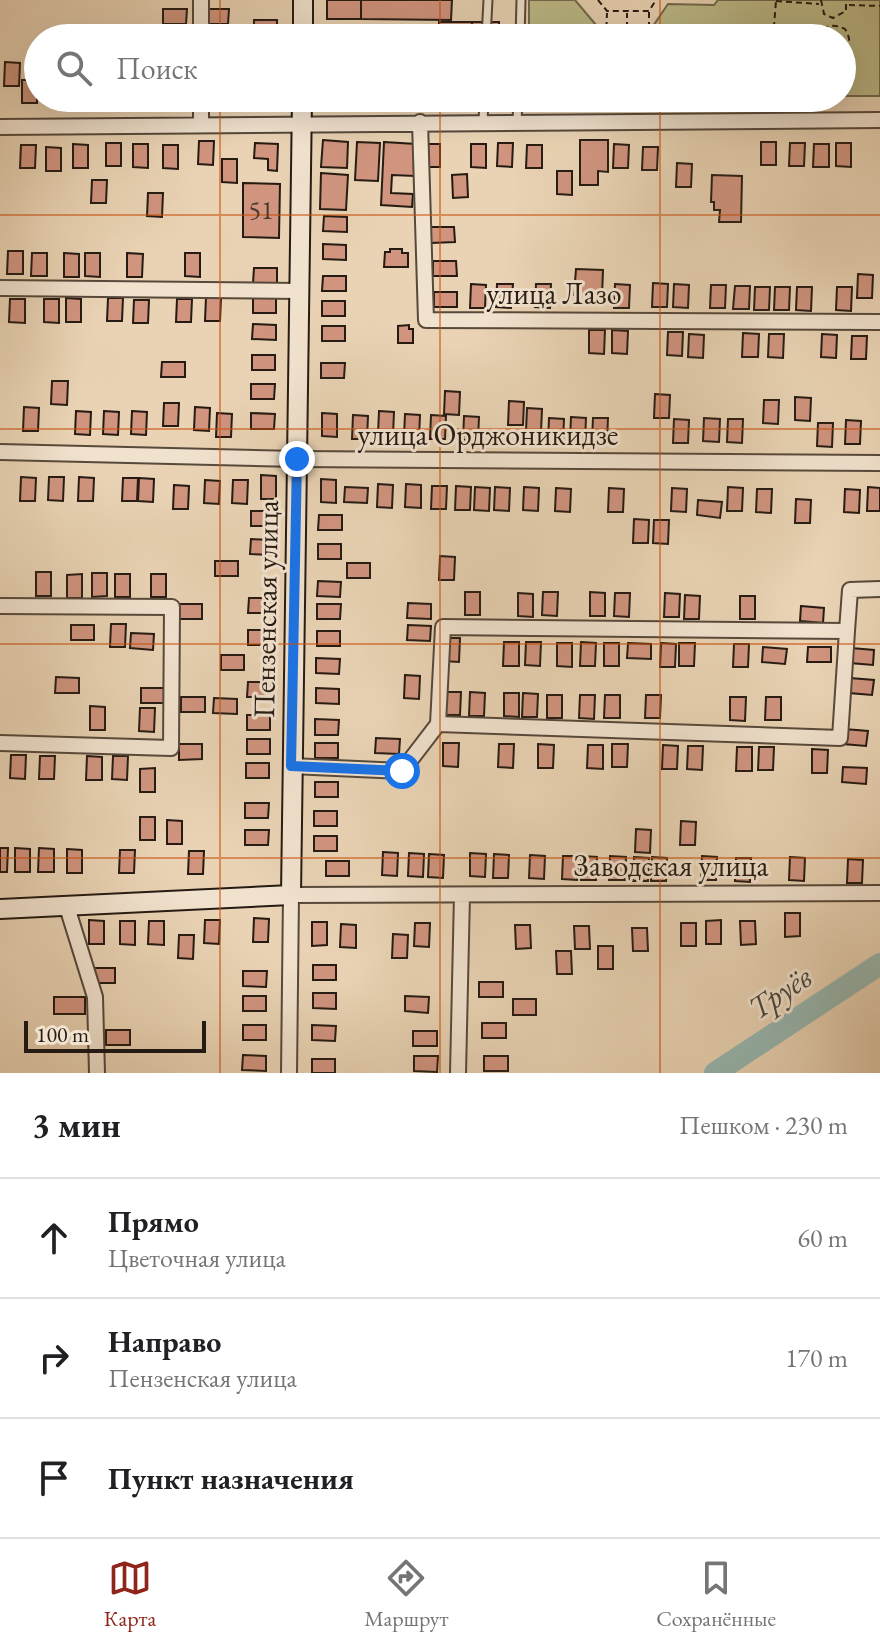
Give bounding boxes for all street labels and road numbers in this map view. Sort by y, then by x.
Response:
street label: улица Лазо [486,274,622,313]
street label: улица Орджоникидзе [357,415,619,454]
street label: Пензенская улица [244,500,287,718]
street label: Заводская улица [574,846,768,885]

